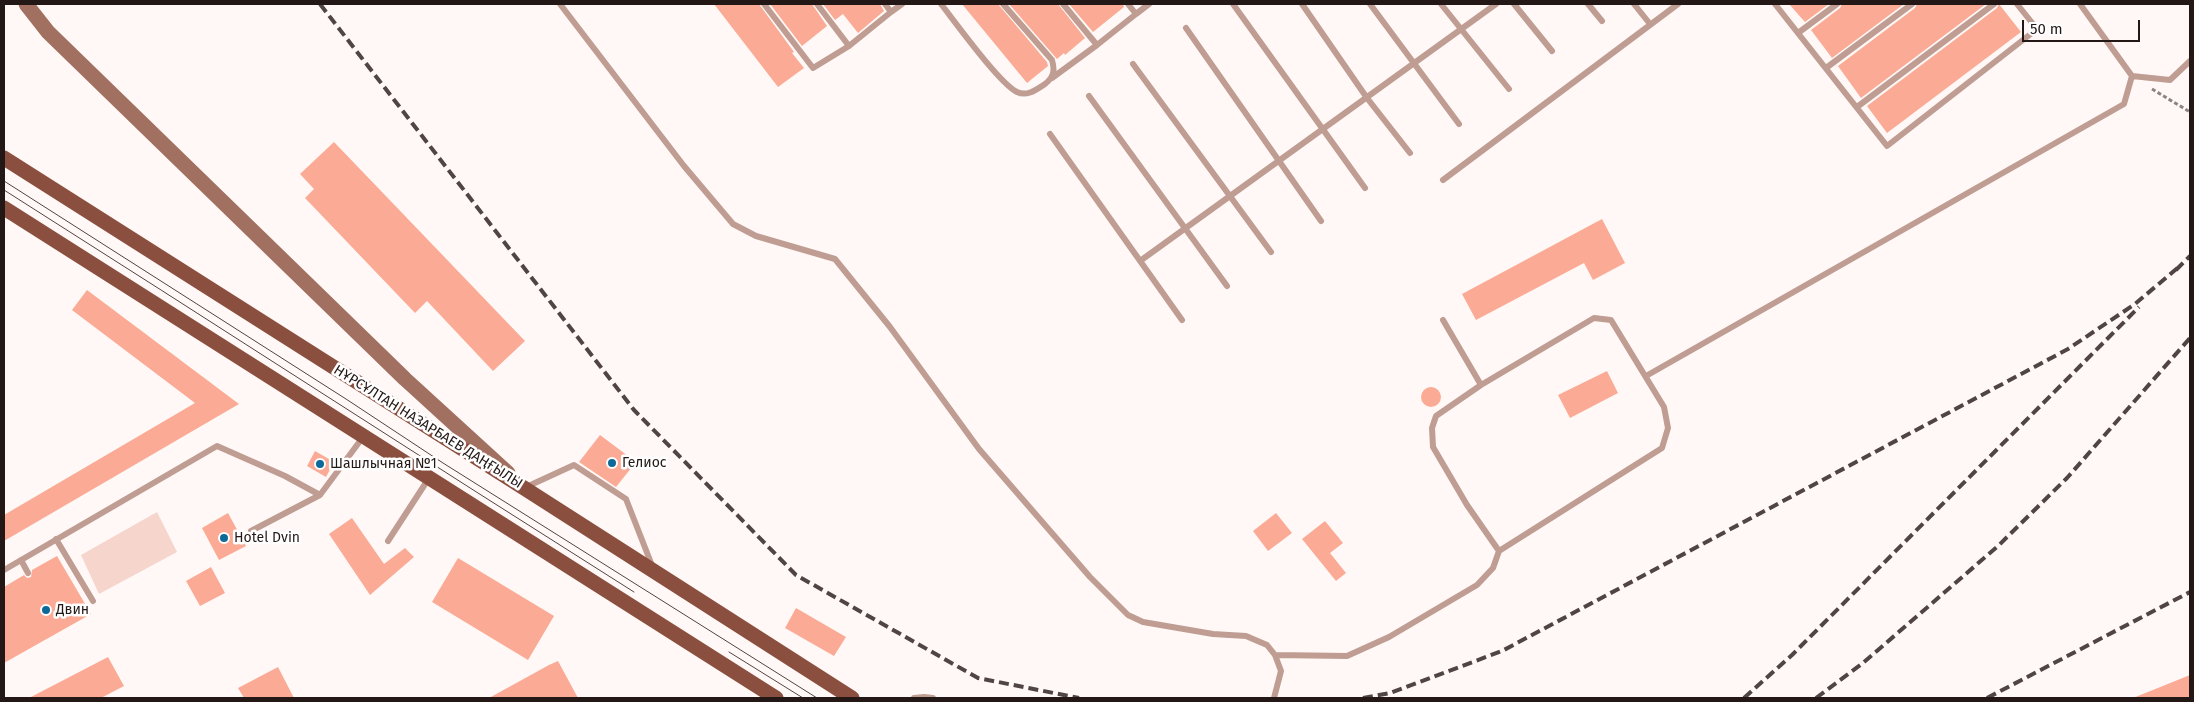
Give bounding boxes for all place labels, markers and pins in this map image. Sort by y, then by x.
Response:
place label: Гелиос [622,455,667,471]
place label: Шашлычная №1 [330,456,437,472]
marker: Гелиос [606,457,618,469]
marker: Шашлычная №1 [314,458,326,470]
place label: Hotel Dvin [234,530,300,546]
marker: Hotel Dvin [218,532,230,544]
place label: Двин [56,602,89,618]
marker: Двин [40,604,52,616]

